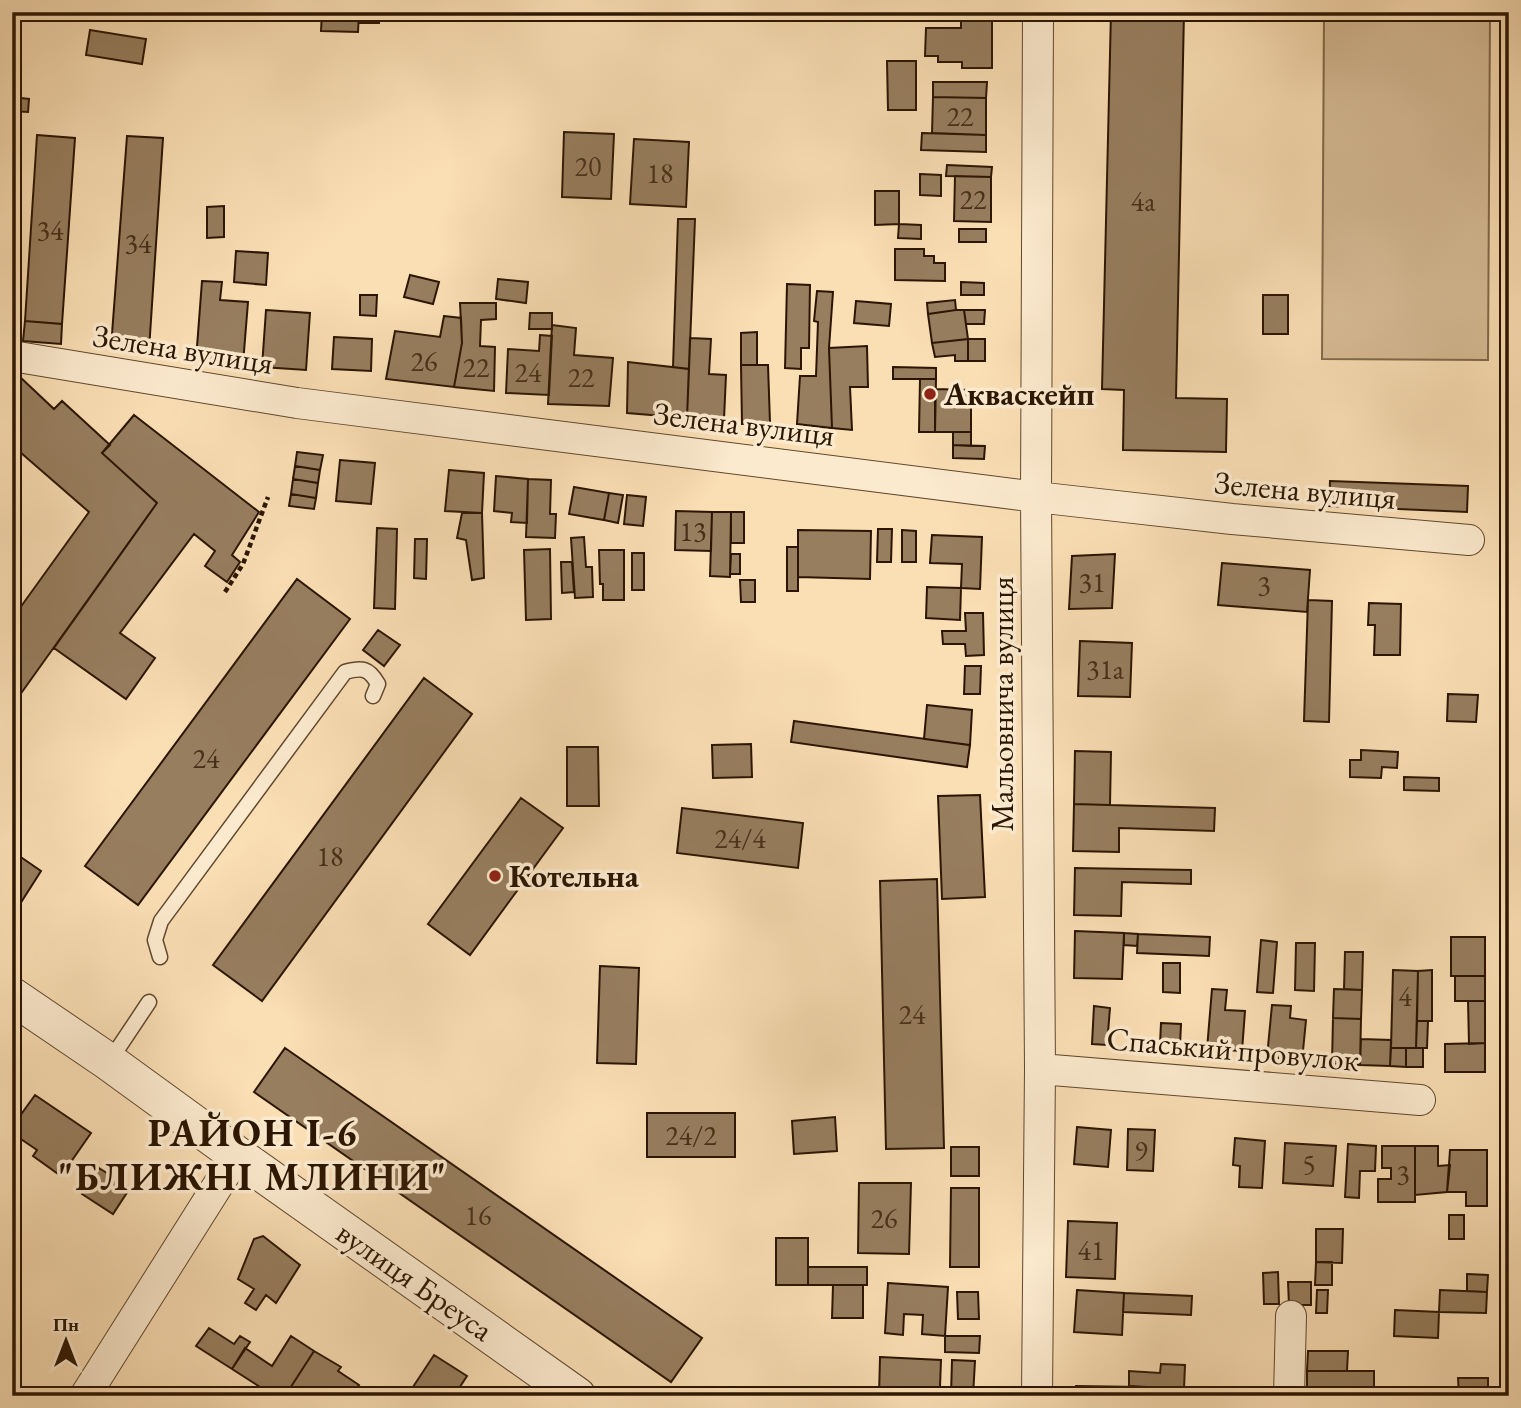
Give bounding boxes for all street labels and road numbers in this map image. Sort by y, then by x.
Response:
street label: Зелена вулиця [90,314,276,384]
street label: Зелена вулиця [651,392,837,456]
street label: Зелена вулиця [1213,461,1397,519]
street label: Мальовнича вулиця [981,576,1023,832]
street label: Спаський провулок [1105,1017,1361,1081]
street label: вулиця Бреуса [328,1212,502,1351]

